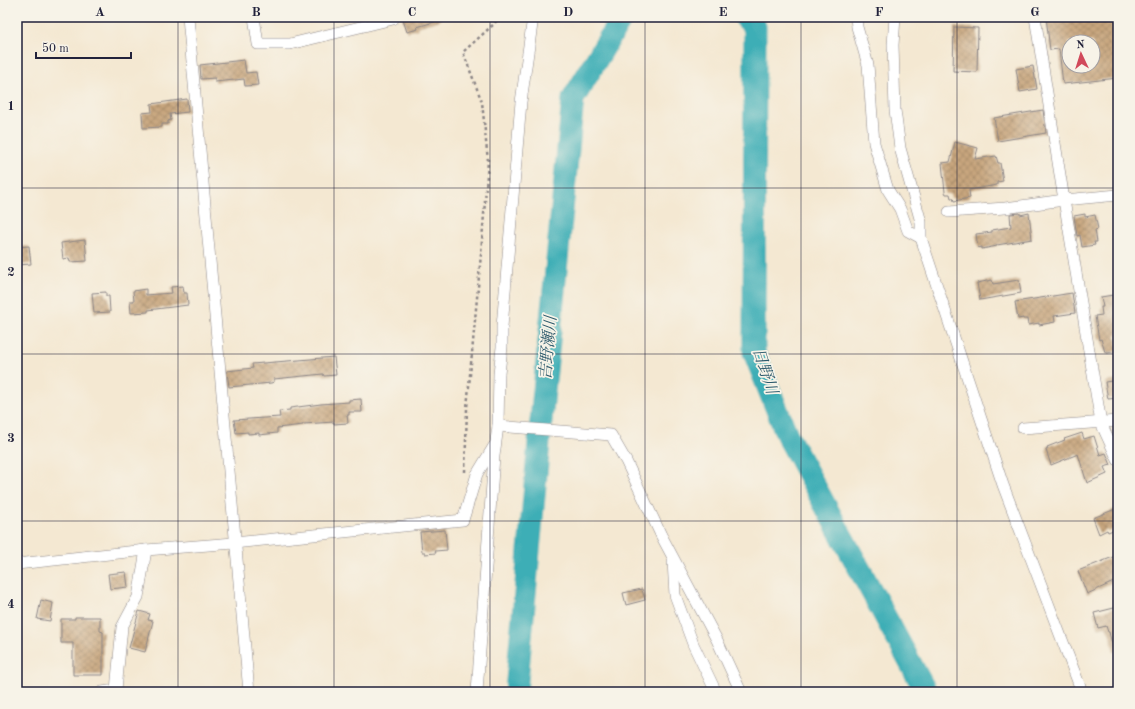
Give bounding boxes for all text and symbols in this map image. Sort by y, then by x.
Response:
text: A [95,6,105,19]
text: B [251,6,261,19]
text: C [408,6,416,19]
text: D [563,6,573,19]
text: E [719,6,728,19]
text: F [875,6,884,19]
text: G [1030,6,1040,19]
scale bar [36,34,131,60]
north arrow [1061,34,1101,74]
text: N [1076,40,1086,51]
text: 50 m [42,42,69,55]
text: 1 [7,100,15,113]
text: 2 [7,266,15,279]
water label: 吉野瀬川 [536,313,560,381]
water label: 日野川 [749,345,781,398]
text: 3 [7,432,15,445]
text: 4 [7,598,15,611]

